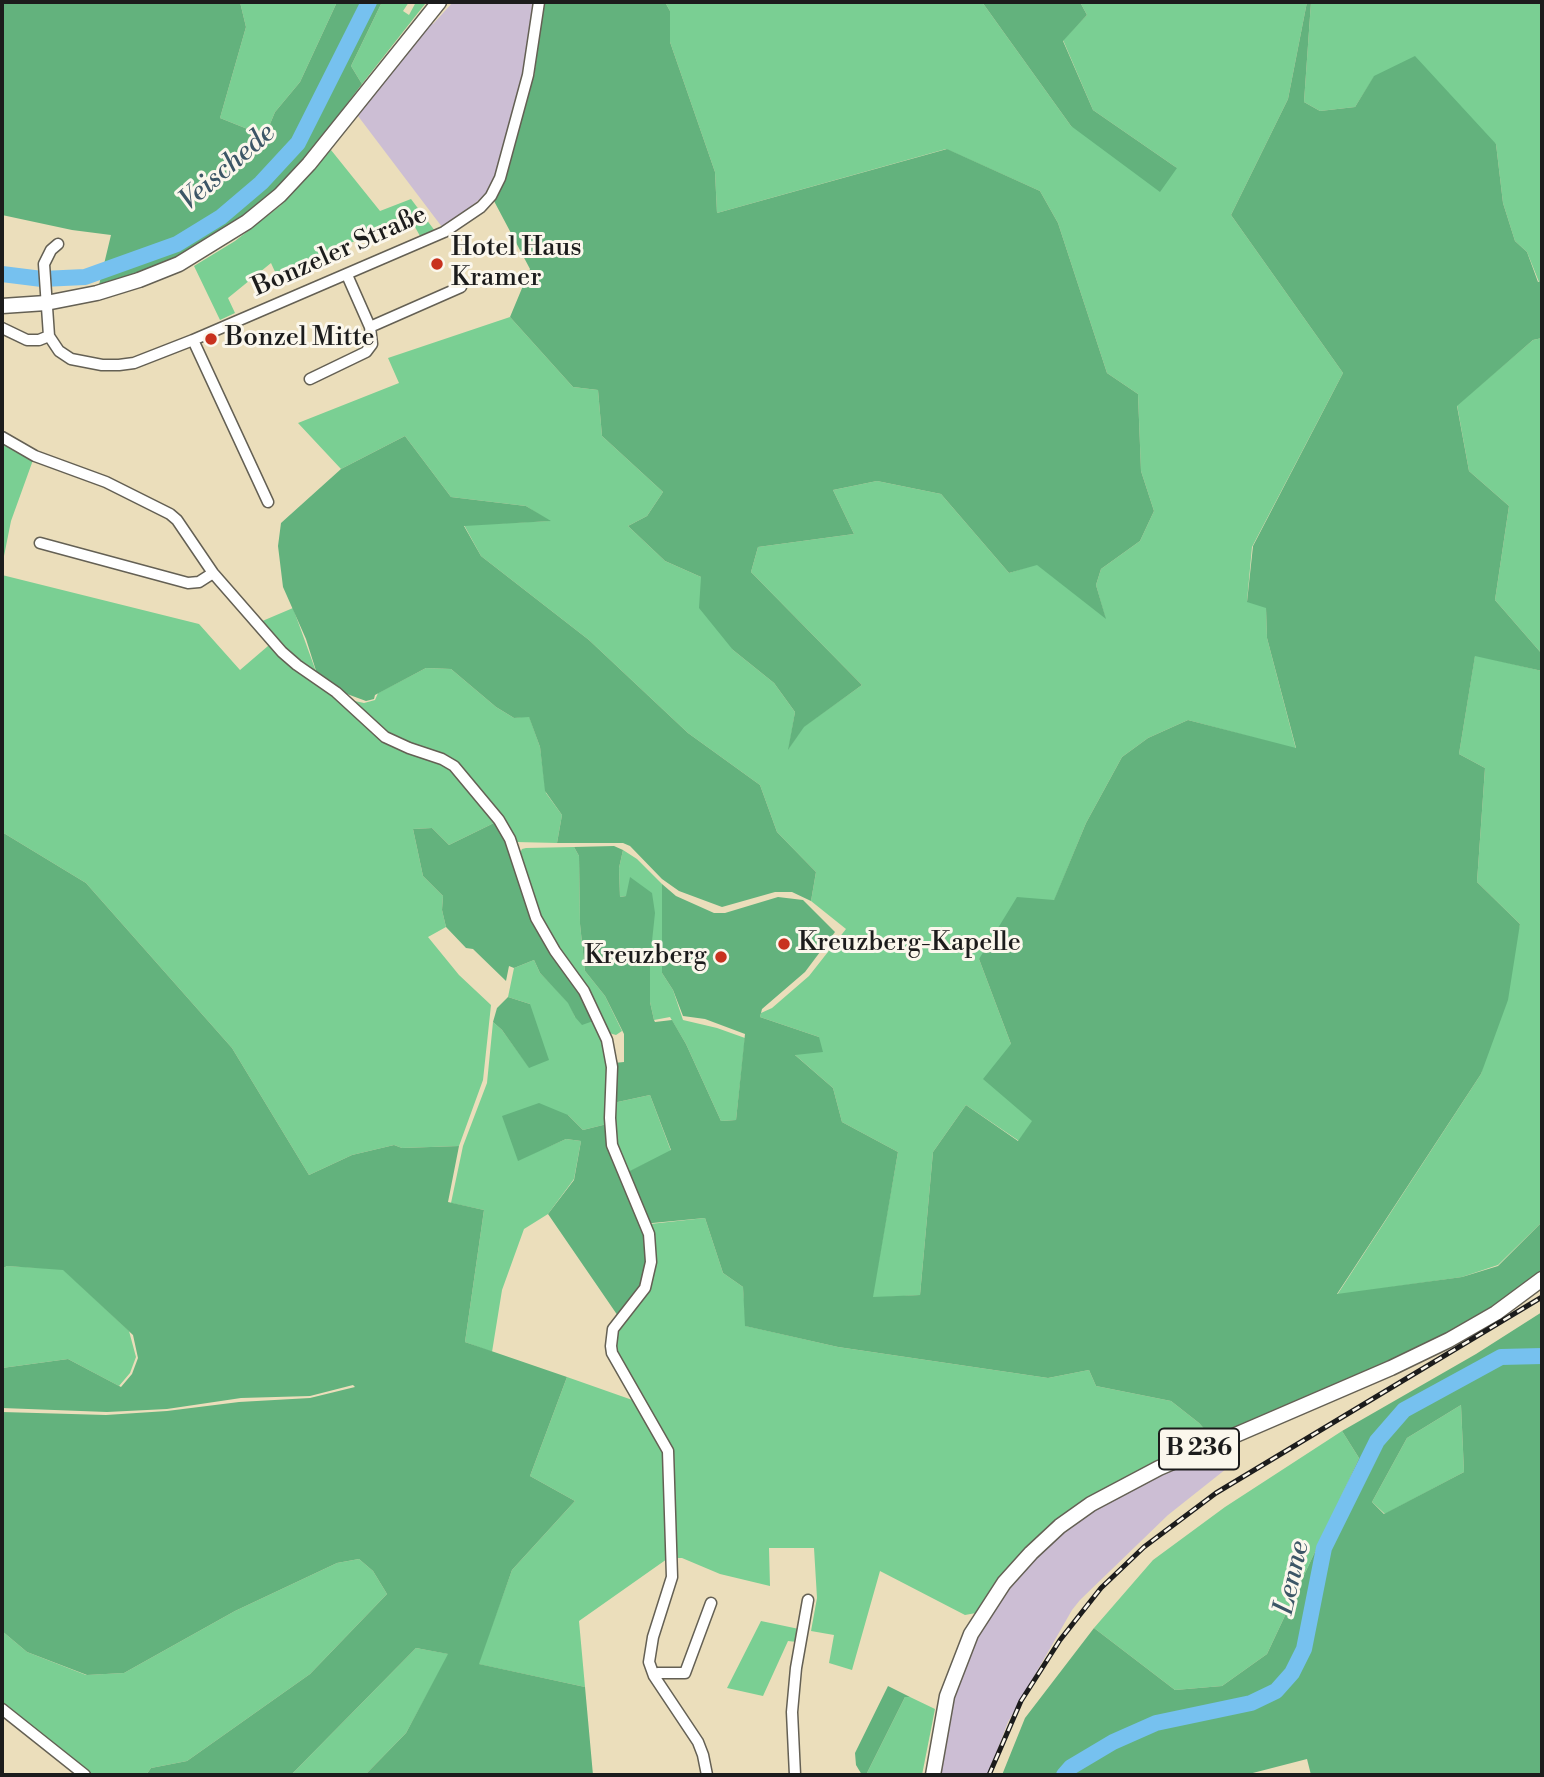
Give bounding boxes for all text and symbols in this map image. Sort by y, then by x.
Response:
water label: Veischede [173,117,283,219]
street label: Bonzeler Straße [248,200,432,304]
place label: Hotel Haus Kramer [451,233,582,294]
marker: Hotel Haus Kramer [429,256,445,272]
place label: Bonzel Mitte [225,323,375,355]
marker: Bonzel Mitte [203,331,219,347]
place label: Kreuzberg-Kapelle [798,928,1021,960]
marker: Kreuzberg-Kapelle [776,936,792,952]
place label: Kreuzberg [584,941,707,973]
marker: Kreuzberg [713,949,729,965]
road number: B 236 [1159,1428,1239,1470]
water label: Lenne [1268,1538,1318,1618]

